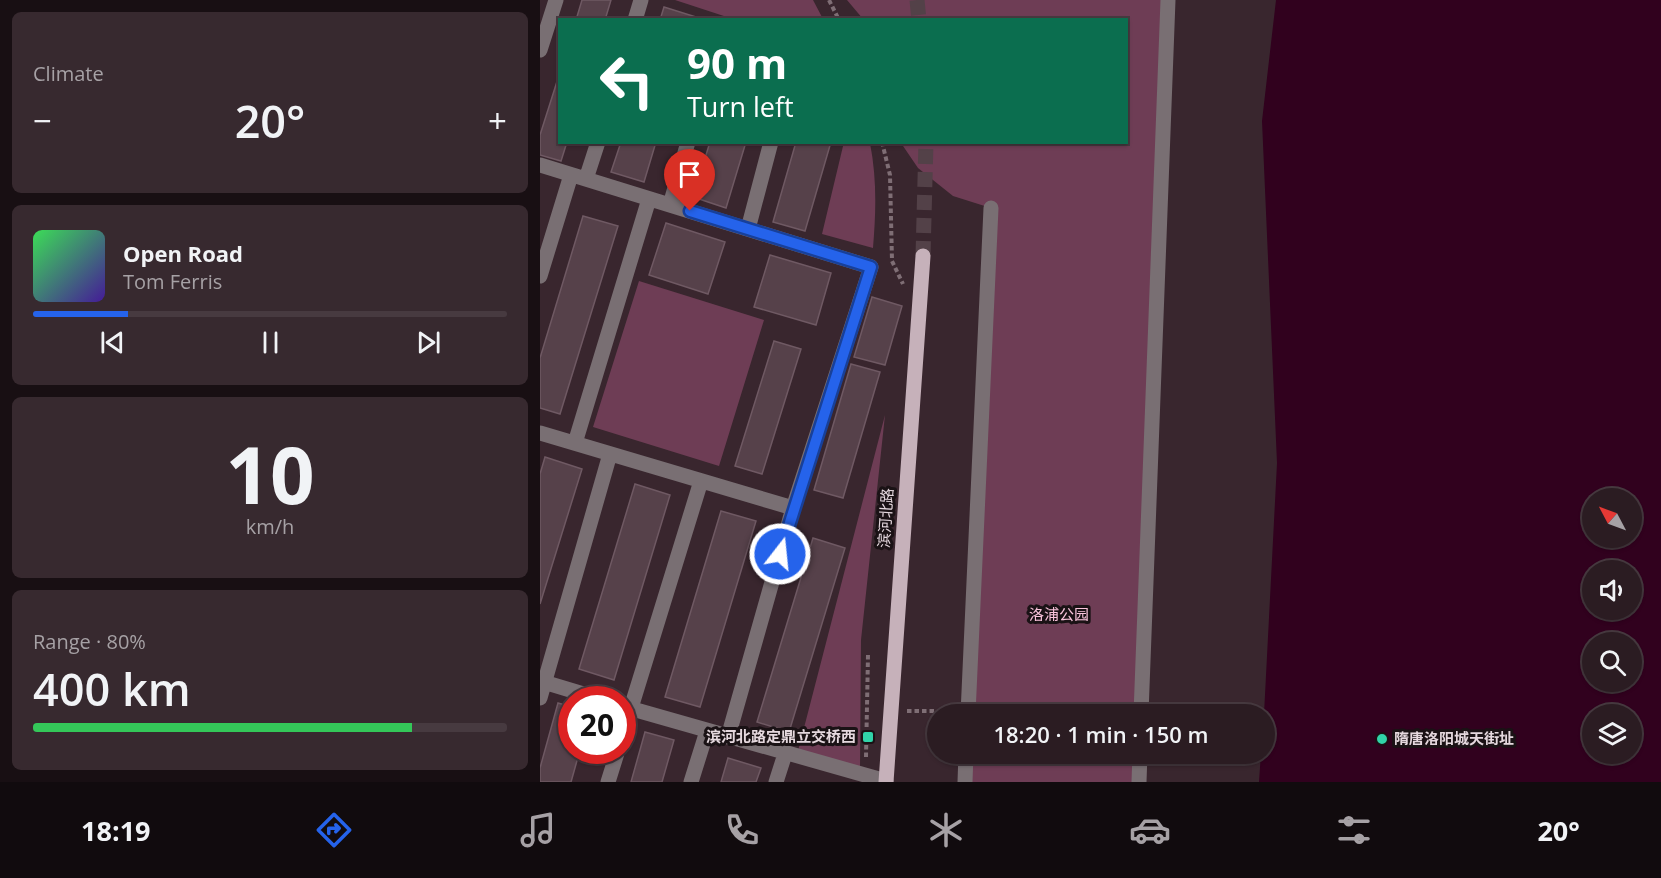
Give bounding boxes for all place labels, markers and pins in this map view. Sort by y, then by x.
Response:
pin [664,149,715,211]
place label: 滨河北路定鼎立交桥西 [706,726,856,746]
place label: 隋唐洛阳城天街址 [1394,728,1514,748]
marker: 滨河北路定鼎立交桥西 [861,730,875,744]
marker: 隋唐洛阳城天街址 [1375,732,1389,746]

